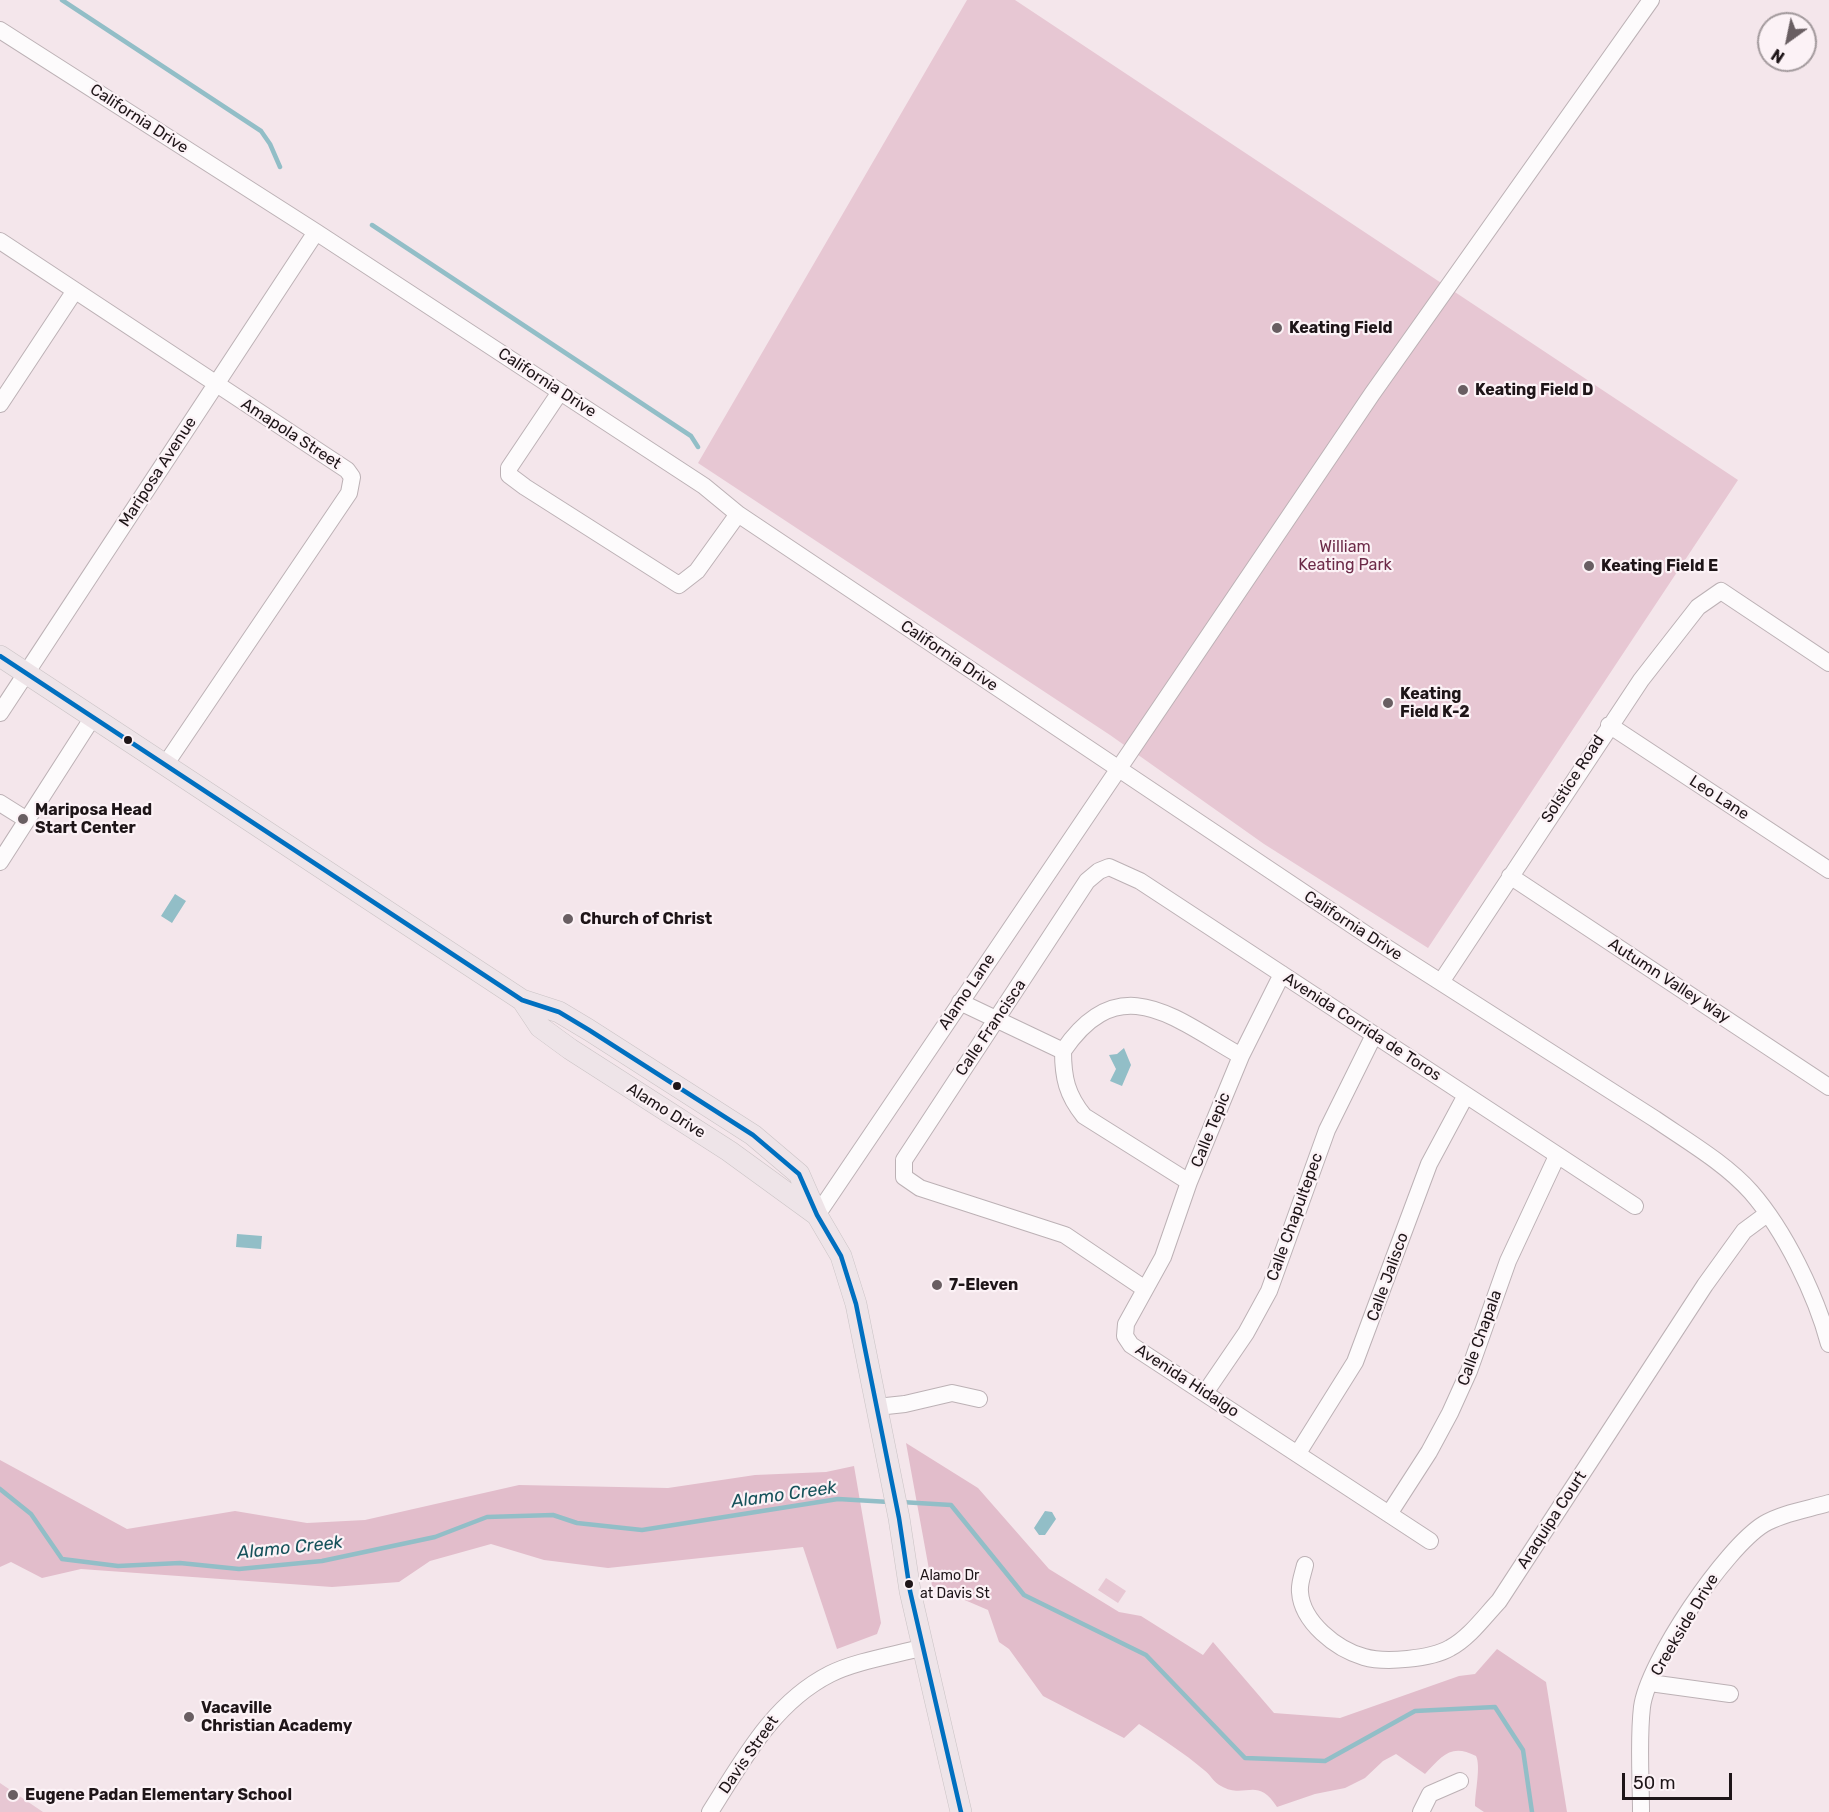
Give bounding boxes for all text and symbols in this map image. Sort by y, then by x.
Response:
north arrow [1757,12,1817,72]
text: N [1768,45,1788,67]
street label: California Drive [86,80,192,158]
place label: Keating Field [1289,318,1393,338]
marker: Keating Field [1270,321,1284,335]
street label: California Drive [494,344,600,422]
place label: Keating Field D [1475,380,1593,400]
marker: Keating Field D [1456,383,1470,397]
street label: Amapola Street [237,395,345,473]
street label: Mariposa Avenue [115,413,201,531]
park label: William Keating Park [1298,537,1392,575]
place label: Keating Field E [1601,556,1718,576]
marker: Keating Field E [1582,559,1596,573]
street label: California Drive [897,616,1001,696]
place label: Keating Field K-2 [1400,684,1470,722]
marker: Keating Field K-2 [1381,696,1395,710]
street label: Solstice Road [1537,731,1609,827]
unlabelled marker [122,734,134,746]
street label: Leo Lane [1686,772,1752,824]
place label: Mariposa Head Start Center [35,800,152,838]
marker: Mariposa Head Start Center [16,812,30,826]
street label: California Drive [1300,887,1406,965]
place label: Church of Christ [580,909,712,929]
marker: Church of Christ [561,912,575,926]
street label: Autumn Valley Way [1604,934,1734,1028]
street label: Alamo Lane [935,950,999,1034]
street label: Avenida Corrida de Toros [1279,969,1445,1085]
street label: Calle Francisca [952,976,1030,1080]
street label: Alamo Drive [623,1079,709,1143]
unlabelled marker [671,1080,683,1092]
street label: Calle Tepic [1187,1090,1235,1170]
street label: Calle Chapultepec [1263,1150,1327,1284]
street label: Calle Jalisco [1363,1230,1413,1324]
place label: 7-Eleven [949,1275,1018,1295]
marker: 7-Eleven [930,1278,944,1292]
street label: Calle Chapala [1454,1288,1506,1388]
street label: Avenida Hidalgo [1132,1340,1242,1422]
street label: Araquipa Court [1513,1468,1591,1572]
water label: Alamo Creek [730,1477,838,1513]
water label: Alamo Creek [236,1532,344,1564]
place label: Alamo Dr at Davis St [920,1568,990,1600]
street label: Creekside Drive [1647,1571,1723,1679]
marker: Alamo Dr at Davis St [903,1578,915,1590]
place label: Vacaville Christian Academy [201,1698,352,1736]
marker: Vacaville Christian Academy [182,1710,196,1724]
street label: Davis Street [715,1712,783,1798]
scale bar [1625,1761,1734,1799]
text: 50 m [1633,1772,1676,1794]
place label: Eugene Padan Elementary School [25,1785,292,1805]
marker: Eugene Padan Elementary School [6,1788,20,1802]

